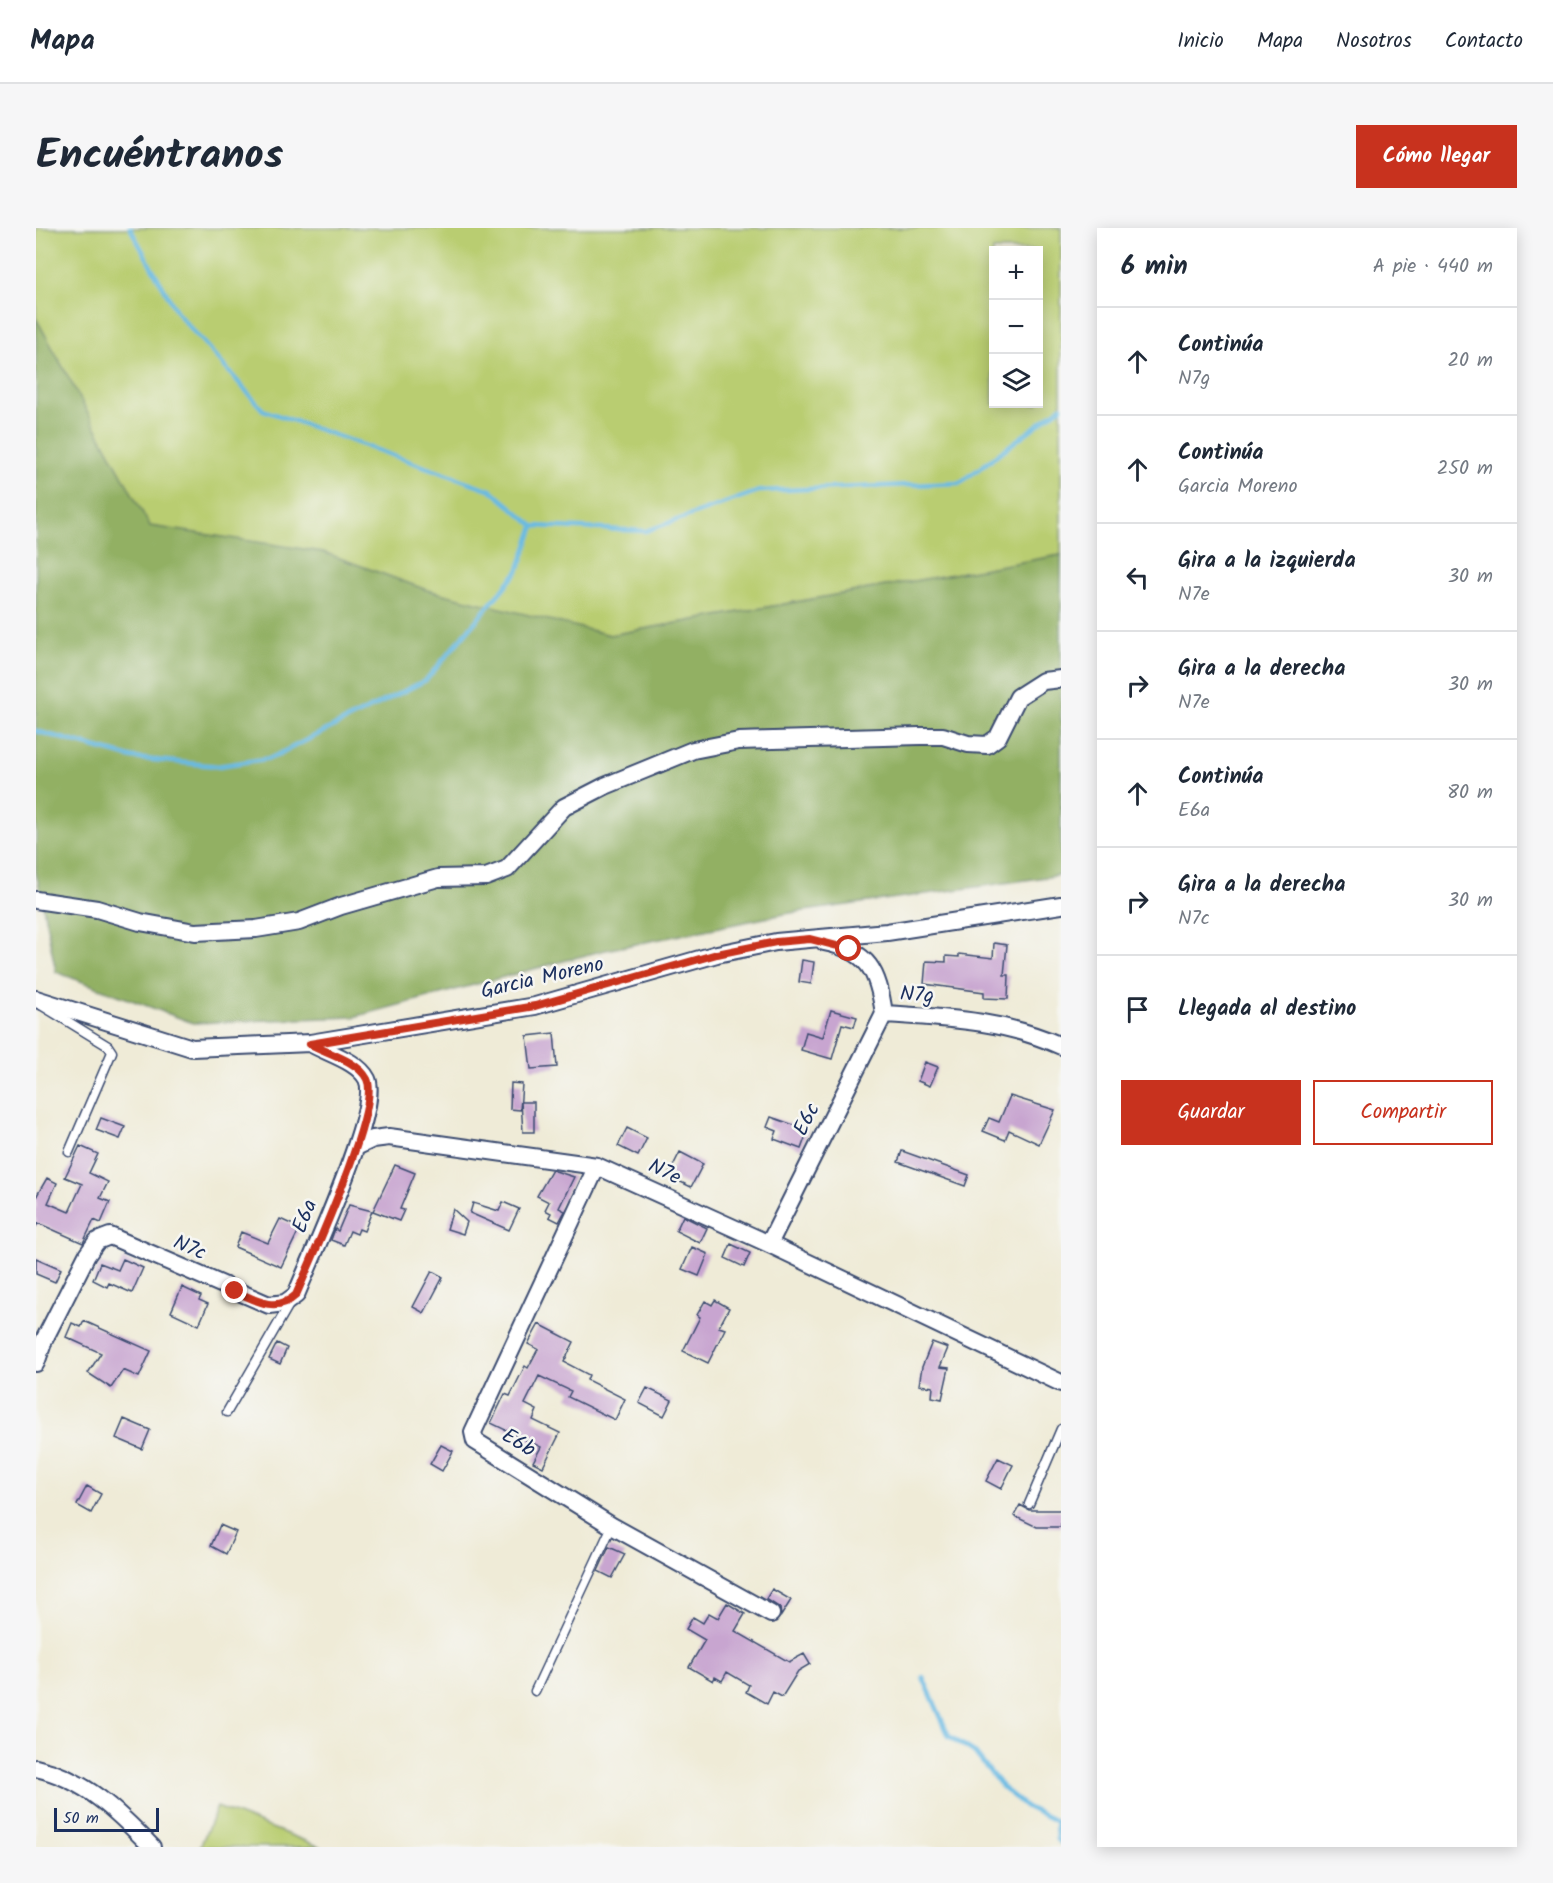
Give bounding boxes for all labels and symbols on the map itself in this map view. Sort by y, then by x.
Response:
route start [835,935,861,961]
street label: Garcia Moreno [478,948,607,1009]
street label: N7g [899,978,935,1013]
street label: E6c [785,1097,830,1142]
street label: N7e [642,1150,687,1195]
street label: E6a [284,1195,327,1238]
street label: N7c [167,1227,211,1270]
route end [221,1277,247,1303]
street label: E6b [495,1420,542,1467]
scale bar [54,1805,159,1832]

